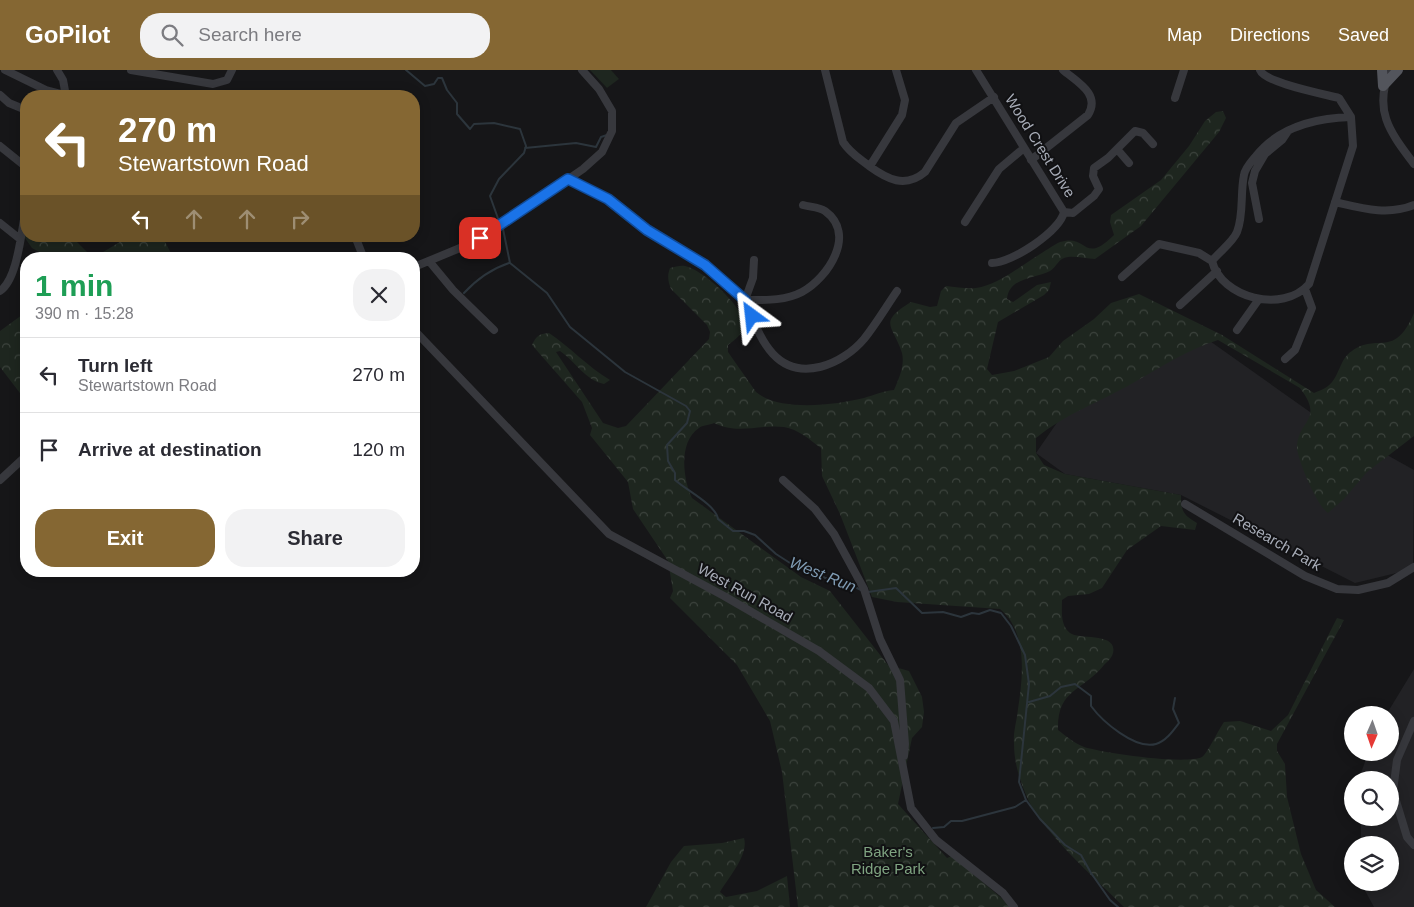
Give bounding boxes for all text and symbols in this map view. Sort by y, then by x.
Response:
search box [140,13,490,58]
text: GoPilot [25,21,110,48]
icon: search [158,21,186,49]
text: Search here [198,24,302,45]
text: Map [1167,25,1202,45]
text: Directions [1230,25,1310,45]
text: Saved [1338,25,1389,45]
street label: Wood Crest Drive [1002,91,1079,200]
icon: left [35,110,100,175]
text: 270 m [118,110,217,149]
text: Stewartstown Road [118,151,309,176]
icon: left [127,205,155,233]
icon: ahead [180,205,208,233]
icon: ahead [233,205,261,233]
icon: right [286,205,314,233]
pin [459,217,501,259]
icon: arrive [466,224,494,252]
text: 1 min [35,269,113,302]
button: close [353,269,405,321]
position arrow [725,289,777,341]
text: 390 m · 15:28 [35,305,134,322]
text: Turn left [78,355,153,376]
icon: left [35,361,63,389]
text: 270 m [352,364,405,385]
text: Stewartstown Road [78,377,217,394]
icon: arrive [35,436,63,464]
text: Arrive at destination [78,439,262,460]
text: 120 m [352,439,405,460]
button: Exit [35,509,215,567]
button: Share [225,509,405,567]
street label: Research Park [1230,509,1325,574]
water label: West Run [787,553,859,595]
street label: West Run Road [695,560,796,626]
north arrow [1344,706,1399,761]
map controls [1344,706,1399,891]
button: search [1344,771,1399,826]
button: layers [1344,836,1399,891]
park label: Baker's Ridge Park [851,843,926,877]

